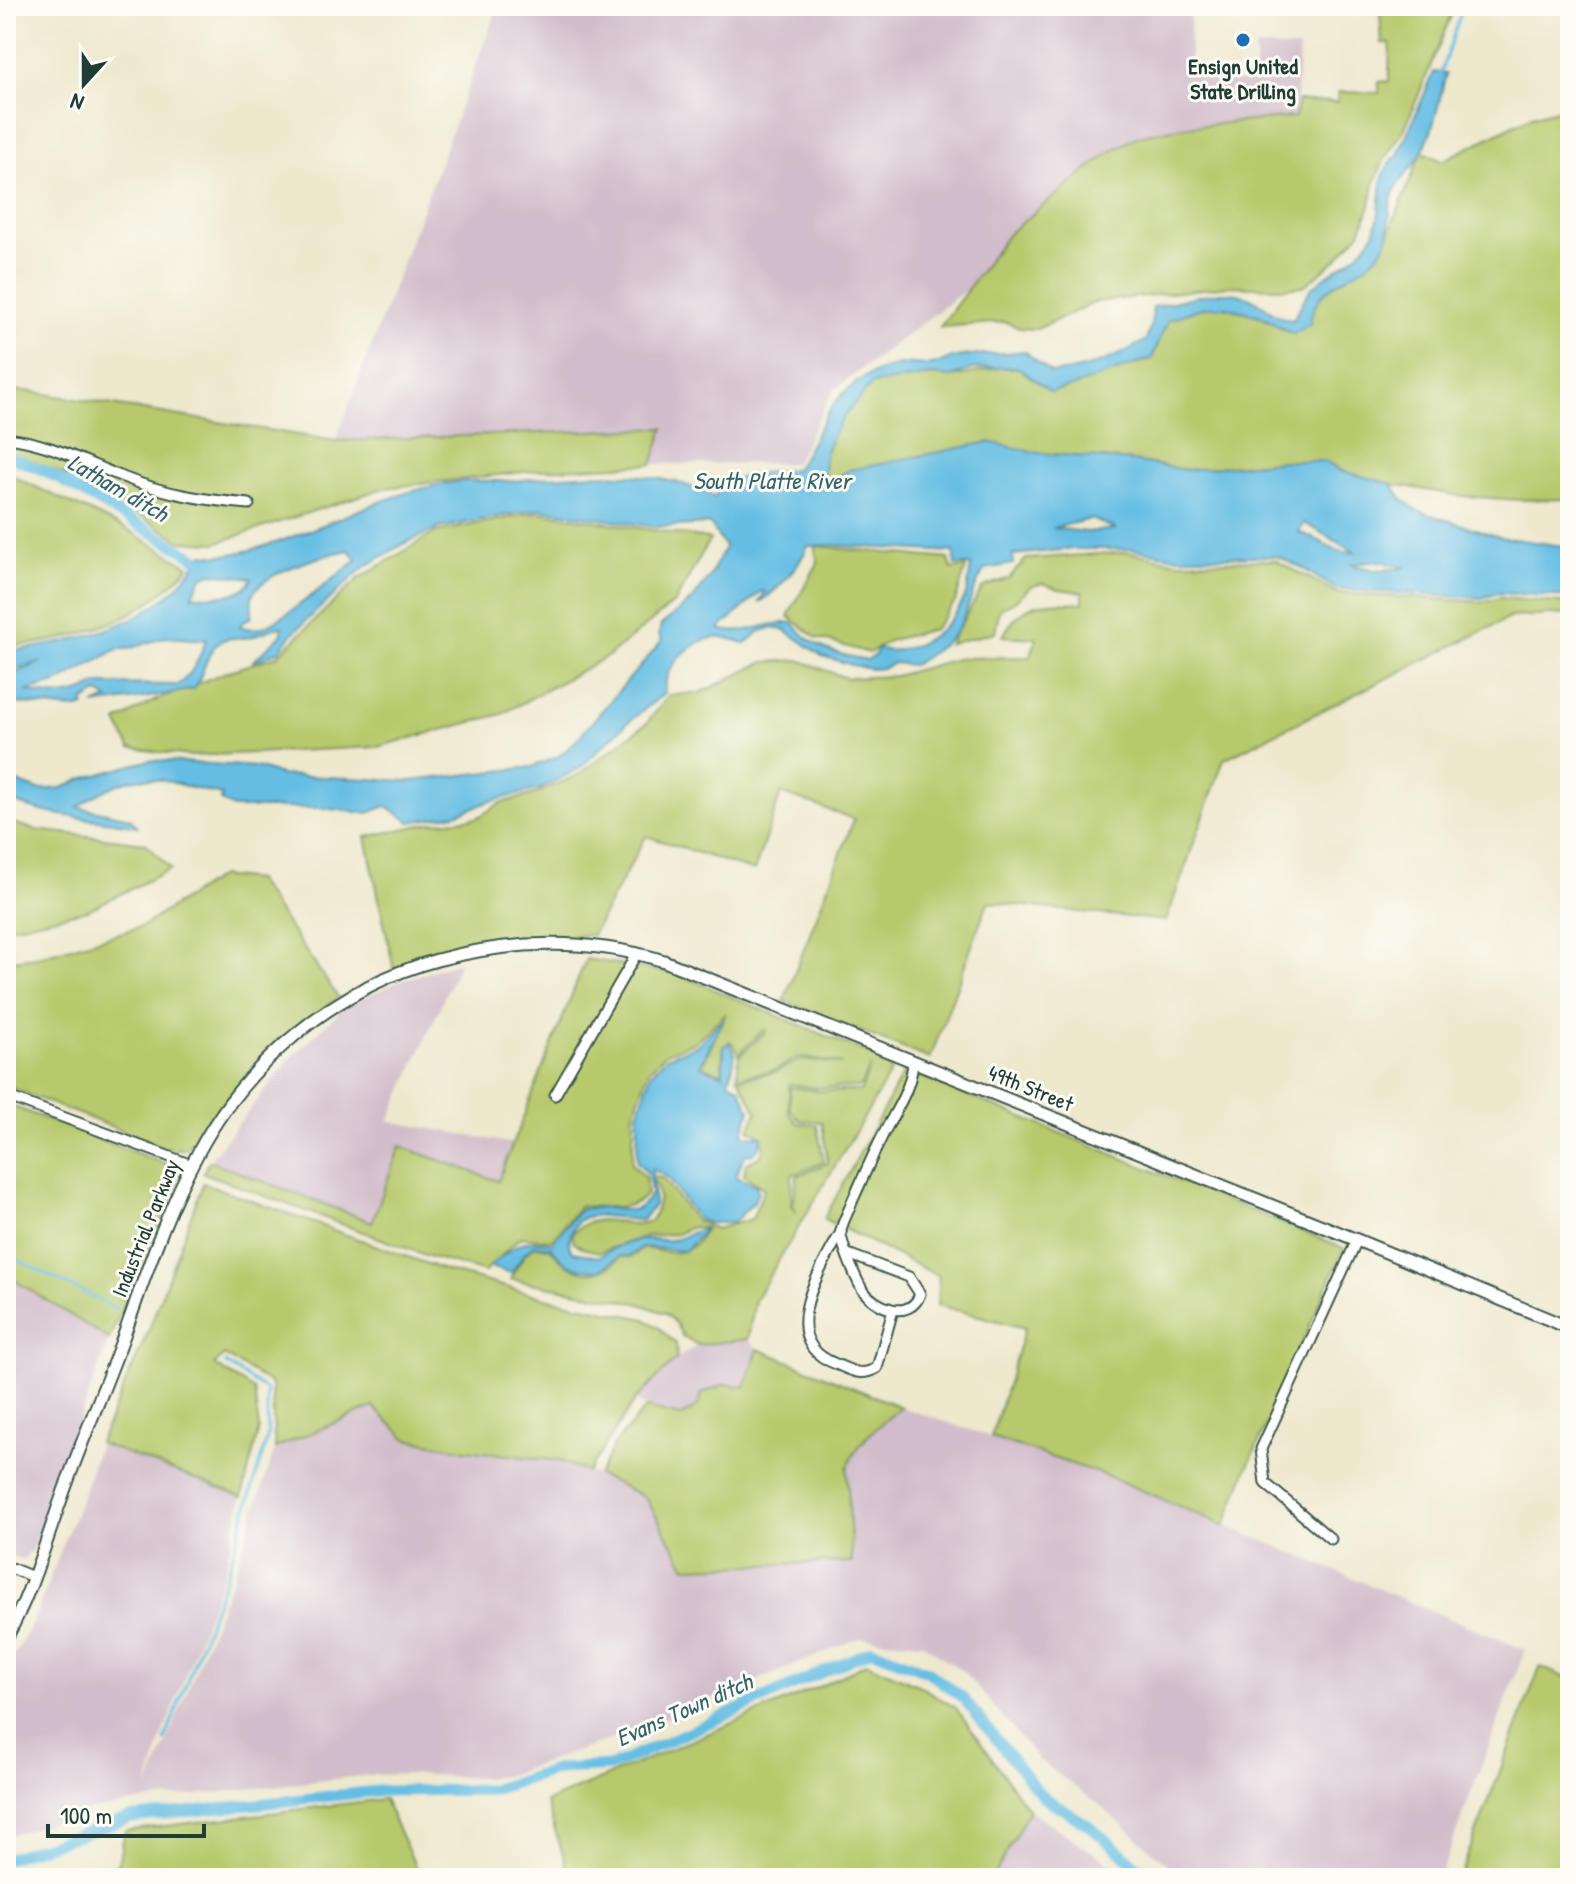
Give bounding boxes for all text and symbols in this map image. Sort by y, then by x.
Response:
marker: Ensign United State Drilling [1234,31,1252,49]
north arrow [44,44,124,124]
place label: Ensign United State Drilling [1188,51,1298,107]
text: N [66,86,88,119]
water label: Latham ditch [63,446,176,530]
water label: South Platte River [693,464,854,496]
street label: 49th Street [984,1057,1078,1119]
street label: Industrial Parkway [104,1155,186,1301]
water label: Evans Town ditch [610,1664,759,1753]
scale bar [48,1788,204,1838]
text: 100 m [60,1799,112,1831]

